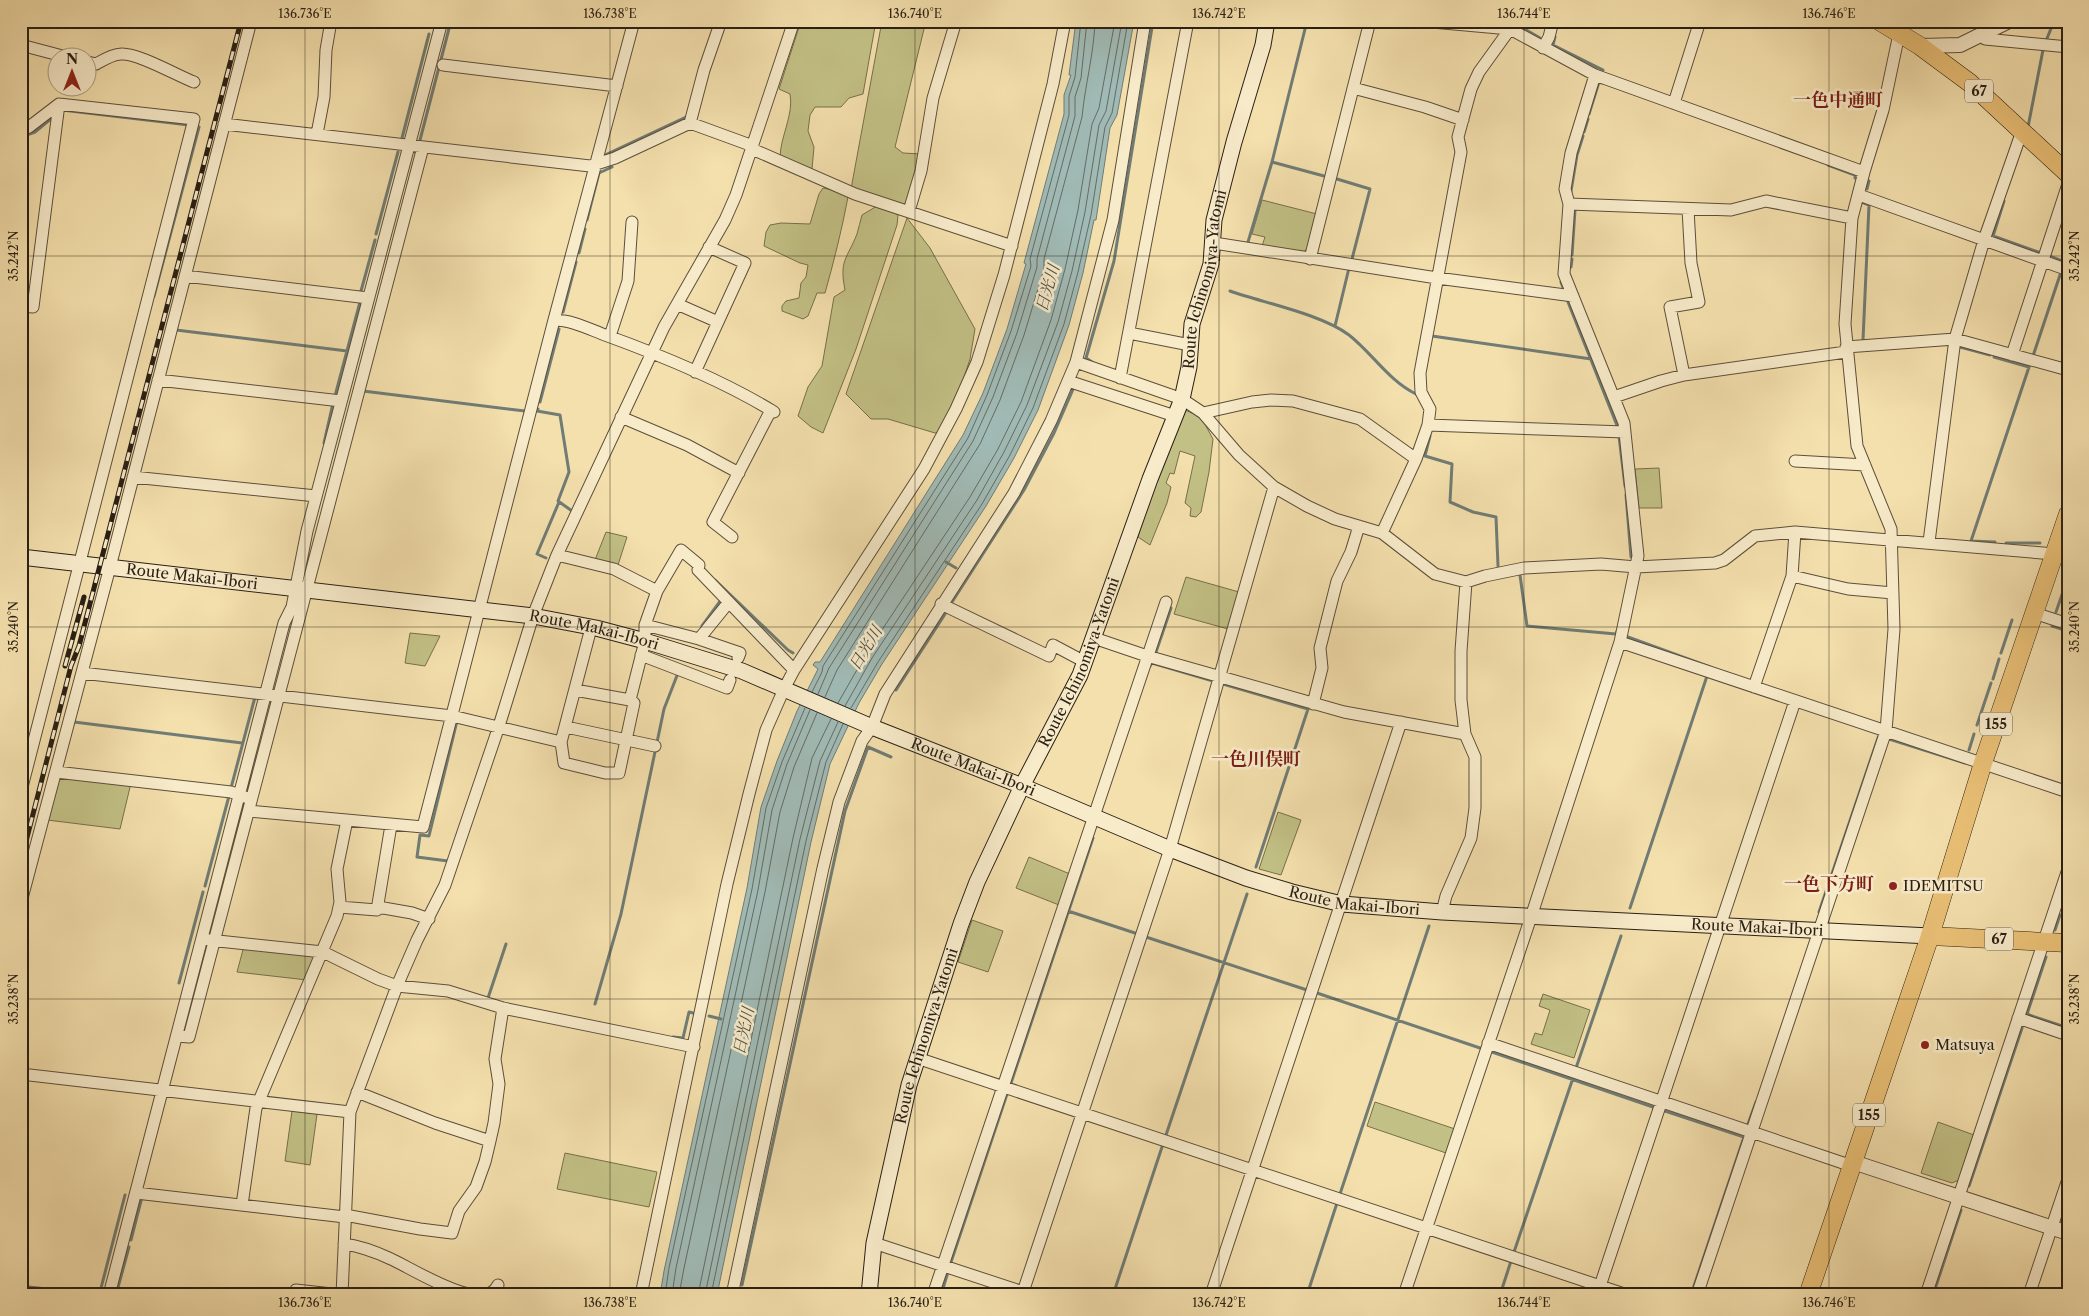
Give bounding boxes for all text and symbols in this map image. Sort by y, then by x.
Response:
text: 136.736°E [278,6,332,21]
text: 136.738°E [583,6,637,21]
text: 136.740°E [888,6,942,21]
text: 136.742°E [1192,6,1246,21]
text: 136.744°E [1497,6,1551,21]
text: 136.746°E [1802,6,1856,21]
north arrow [48,48,98,98]
text: N [66,50,78,68]
road number: 67 [1965,80,1993,102]
district label: 一色中通町 [1793,89,1883,111]
street label: Route Ichinomiya-Yatomi [1179,187,1230,370]
text: 35.242°N [6,230,21,281]
text: 35.242°N [2067,230,2082,281]
water label: 日光川 [1031,260,1064,314]
street label: Route Makai-Ibori [125,559,259,593]
street label: Route Ichinomiya-Yatomi [1034,574,1123,750]
text: 35.240°N [6,601,21,653]
text: 35.240°N [2067,601,2082,653]
street label: Route Makai-Ibori [528,606,662,654]
water label: 日光川 [844,621,887,674]
road number: 155 [1980,712,2012,736]
street label: Route Makai-Ibori [908,733,1039,800]
district label: 一色川俣町 [1211,748,1301,770]
district label: 一色下方町 [1784,873,1874,895]
place label: IDEMITSU [1903,876,1984,895]
marker: IDEMITSU [1887,880,1899,892]
street label: Route Makai-Ibori [1287,882,1421,919]
street label: Route Makai-Ibori [1691,914,1824,940]
road number: 67 [1985,928,2013,951]
street label: Route Ichinomiya-Yatomi [891,945,962,1126]
text: 35.238°N [6,974,21,1024]
text: 35.238°N [2067,974,2082,1024]
water label: 日光川 [728,1003,758,1057]
place label: Matsuya [1935,1035,1995,1054]
marker: Matsuya [1919,1039,1931,1051]
road number: 155 [1853,1104,1885,1126]
text: 136.736°E [278,1295,332,1310]
text: 136.738°E [583,1295,637,1310]
text: 136.740°E [888,1295,942,1310]
text: 136.742°E [1192,1295,1246,1310]
text: 136.744°E [1497,1295,1551,1310]
text: 136.746°E [1802,1295,1856,1310]

